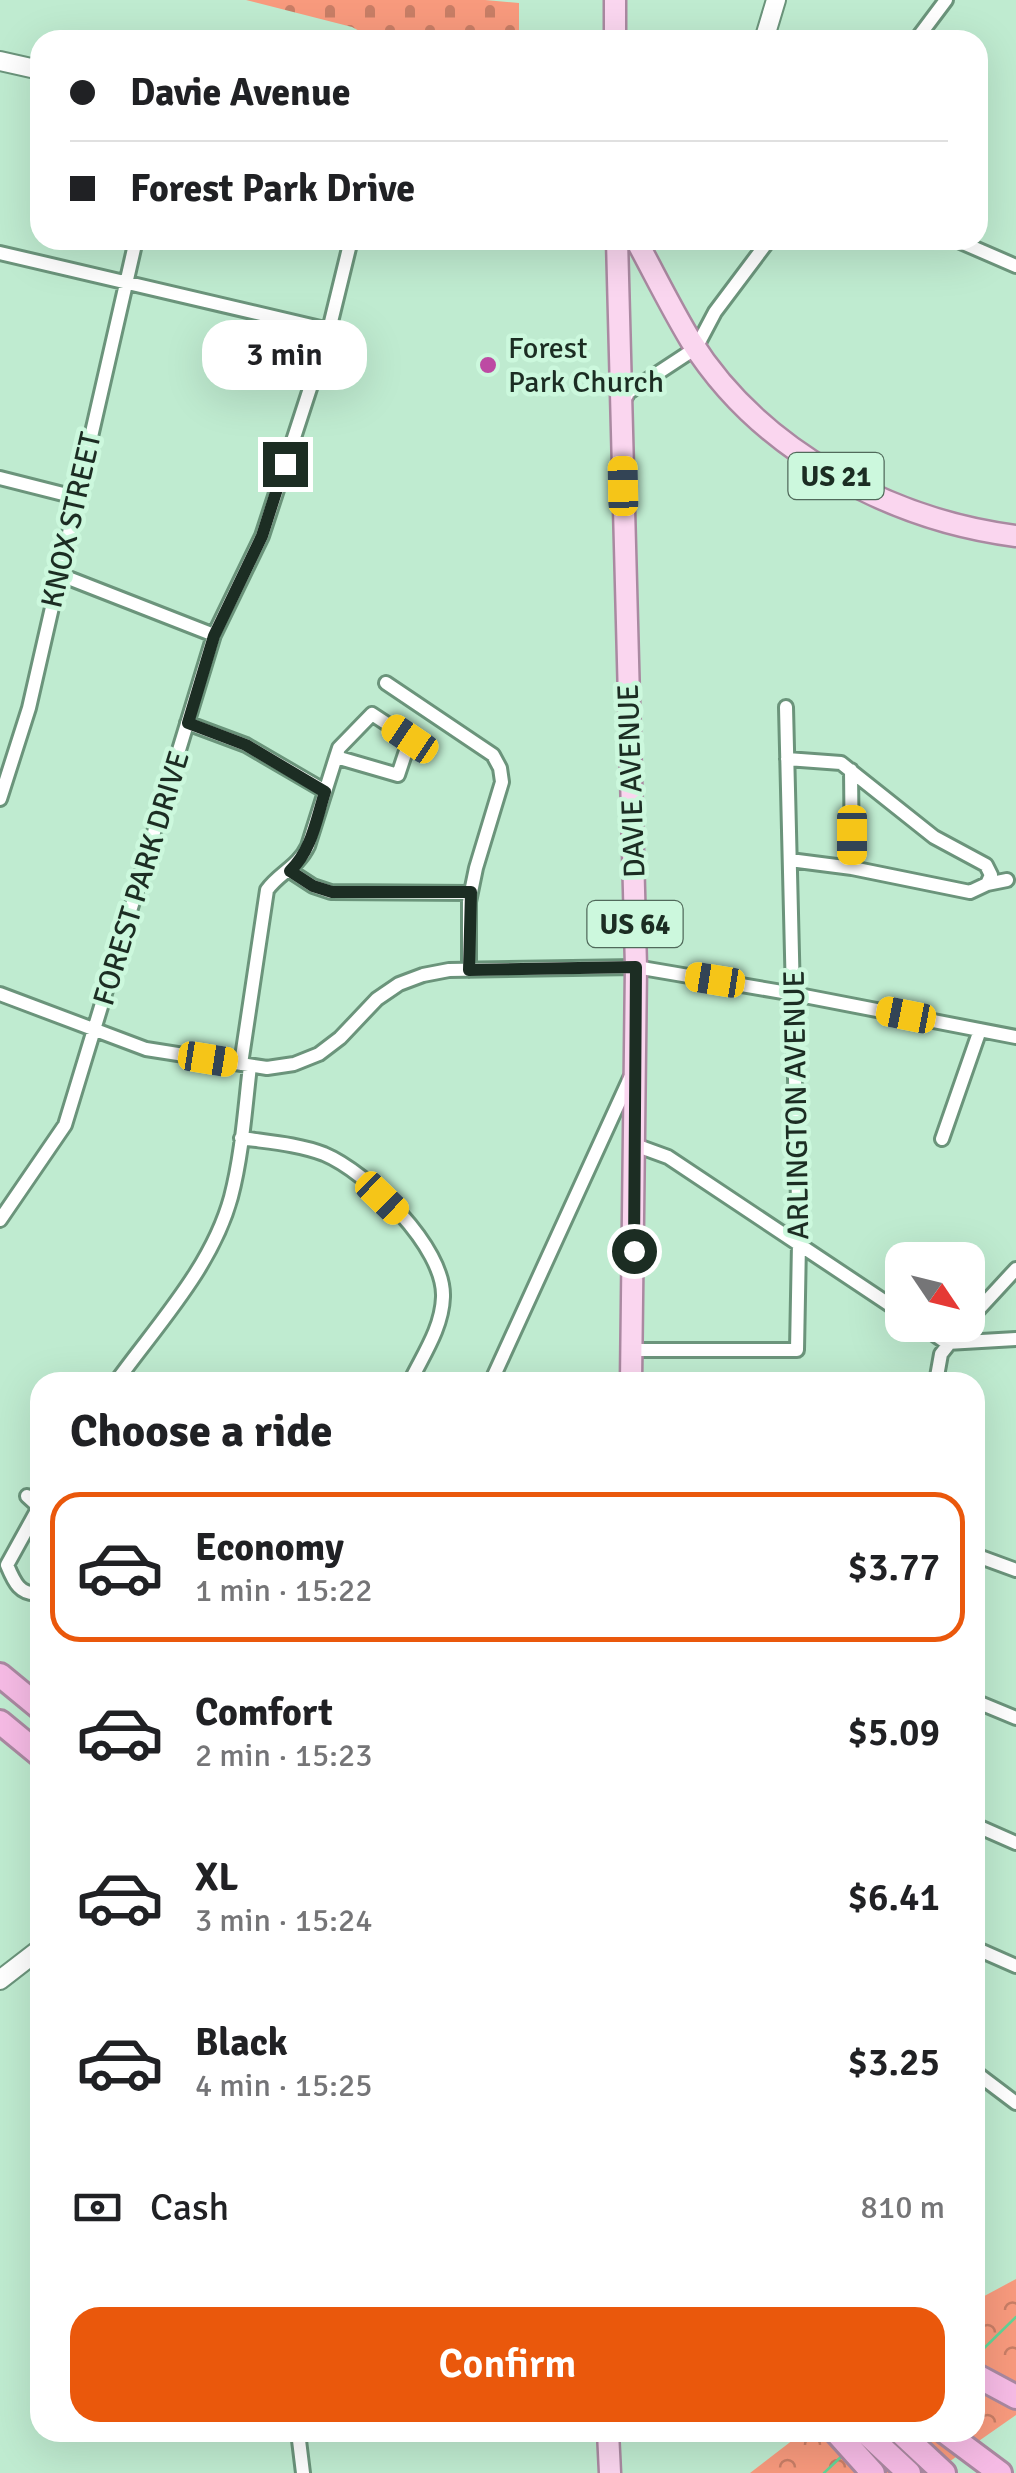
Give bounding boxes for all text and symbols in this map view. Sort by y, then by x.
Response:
text: Davie Avenue [130,69,351,116]
text: Forest Park Drive [130,165,415,212]
callout: 3 min [202,319,368,389]
place label: Forest Park Church [508,330,664,401]
text: 3 min [246,335,323,374]
marker: Forest Park Church [477,354,499,376]
street label: KNOX STREET [33,429,110,611]
route end [263,442,308,487]
road number: US 21 [788,453,884,499]
car [607,456,639,516]
street label: DAVIE AVENUE [610,683,653,879]
car [377,710,443,768]
street label: FOREST PARK DRIVE [85,746,198,1010]
car [837,805,867,865]
road number: US 64 [588,901,682,947]
car [683,960,747,1000]
street label: ARLINGTON AVENUE [776,970,817,1240]
car [874,995,938,1035]
car [176,1039,240,1079]
car [350,1166,414,1230]
route start [612,1229,657,1274]
north arrow [885,1242,985,1342]
map controls [885,1242,985,1342]
text: Choose a ride [70,1404,333,1459]
icon: car [75,1522,165,1612]
text: Economy [195,1524,344,1571]
text: $3.77 [847,1544,940,1591]
text: 1 min · 15:22 [195,1571,373,1610]
icon: car [75,1687,165,1777]
text: Comfort [195,1689,333,1736]
text: $5.09 [847,1709,940,1756]
text: 2 min · 15:23 [195,1736,373,1775]
icon: car [75,1852,165,1942]
text: XL [195,1854,238,1901]
text: $6.41 [847,1874,940,1921]
text: 3 min · 15:24 [195,1901,373,1940]
icon: car [75,2017,165,2107]
text: Black [195,2019,288,2066]
text: $3.25 [847,2039,940,2086]
text: 4 min · 15:25 [195,2066,373,2105]
icon: cash [70,2180,125,2235]
text: Cash [150,2184,229,2231]
text: 810 m [861,2188,945,2227]
button: Confirm [70,2307,945,2422]

